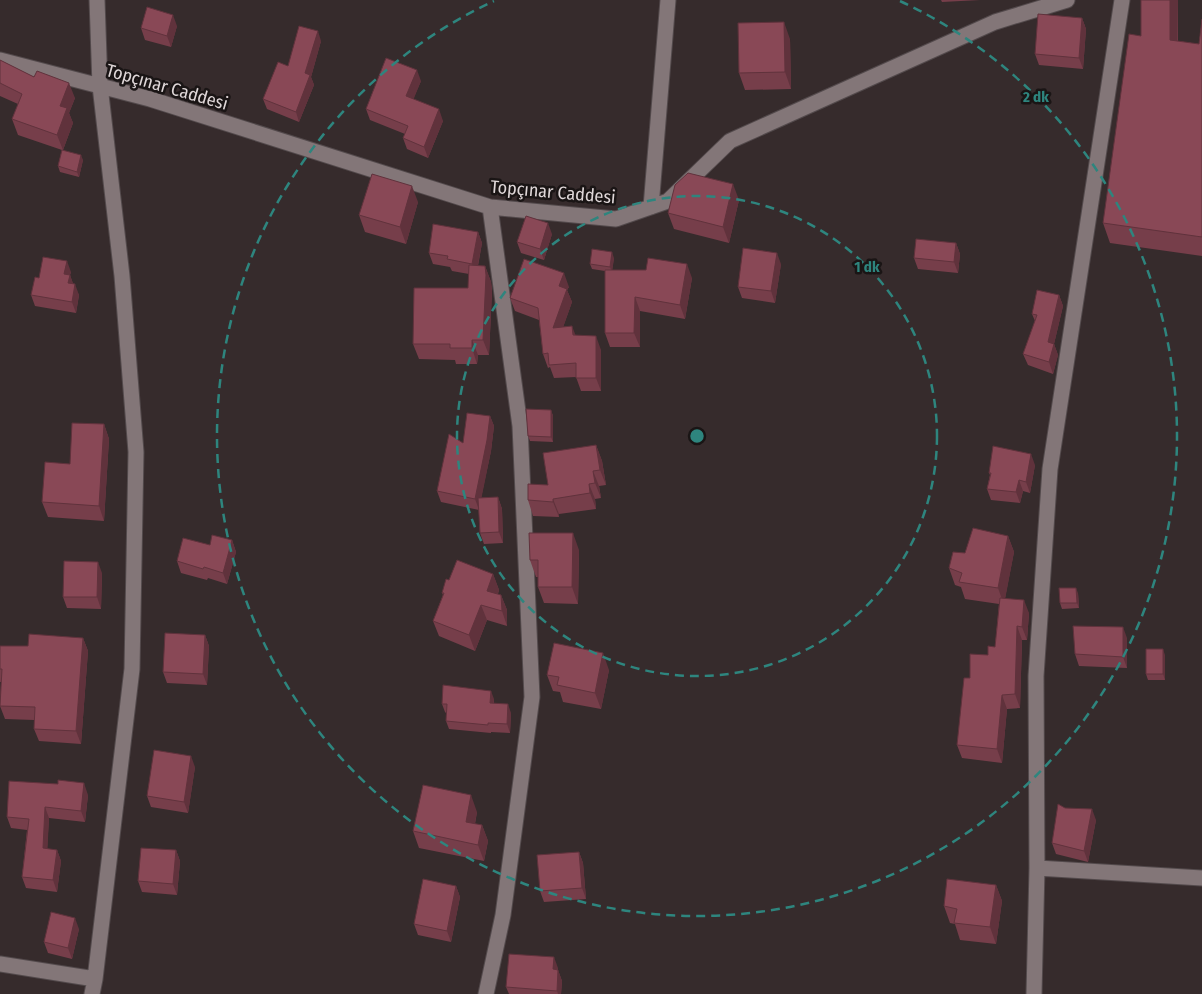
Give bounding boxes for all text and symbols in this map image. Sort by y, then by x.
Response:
street label: Topçınar Caddesi [104,59,230,115]
text: 2 dk [1022,88,1049,106]
street label: Topçınar Caddesi [489,176,617,208]
text: 1 dk [854,258,880,276]
centre of rings [688,427,706,445]

